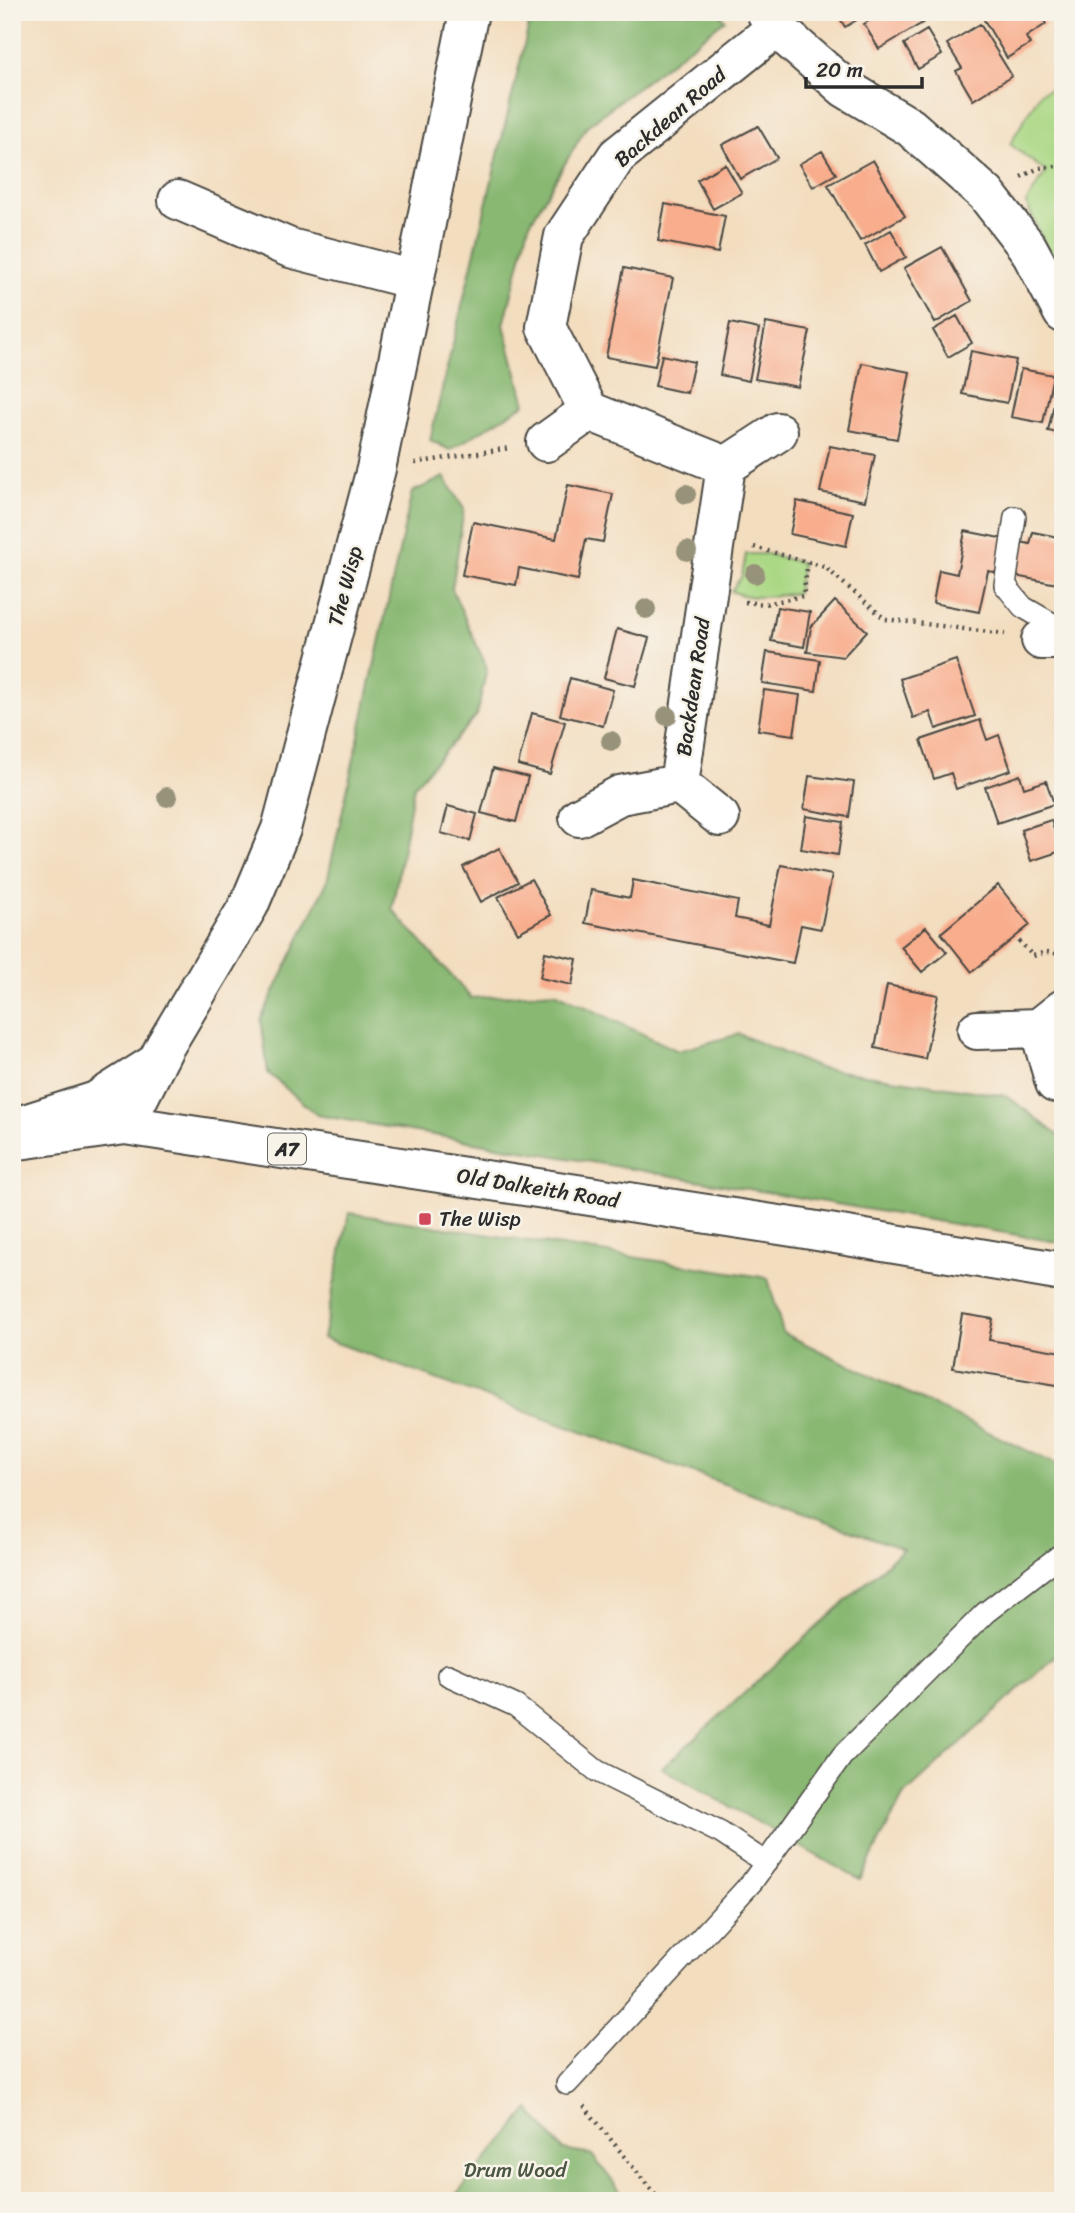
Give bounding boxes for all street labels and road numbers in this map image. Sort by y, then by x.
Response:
street label: Backdean Road [605,56,737,177]
street label: The Wisp [316,542,374,630]
street label: Backdean Road [664,613,722,759]
road number: A7 [268,1134,306,1164]
street label: Old Dalkeith Road [454,1156,624,1220]

